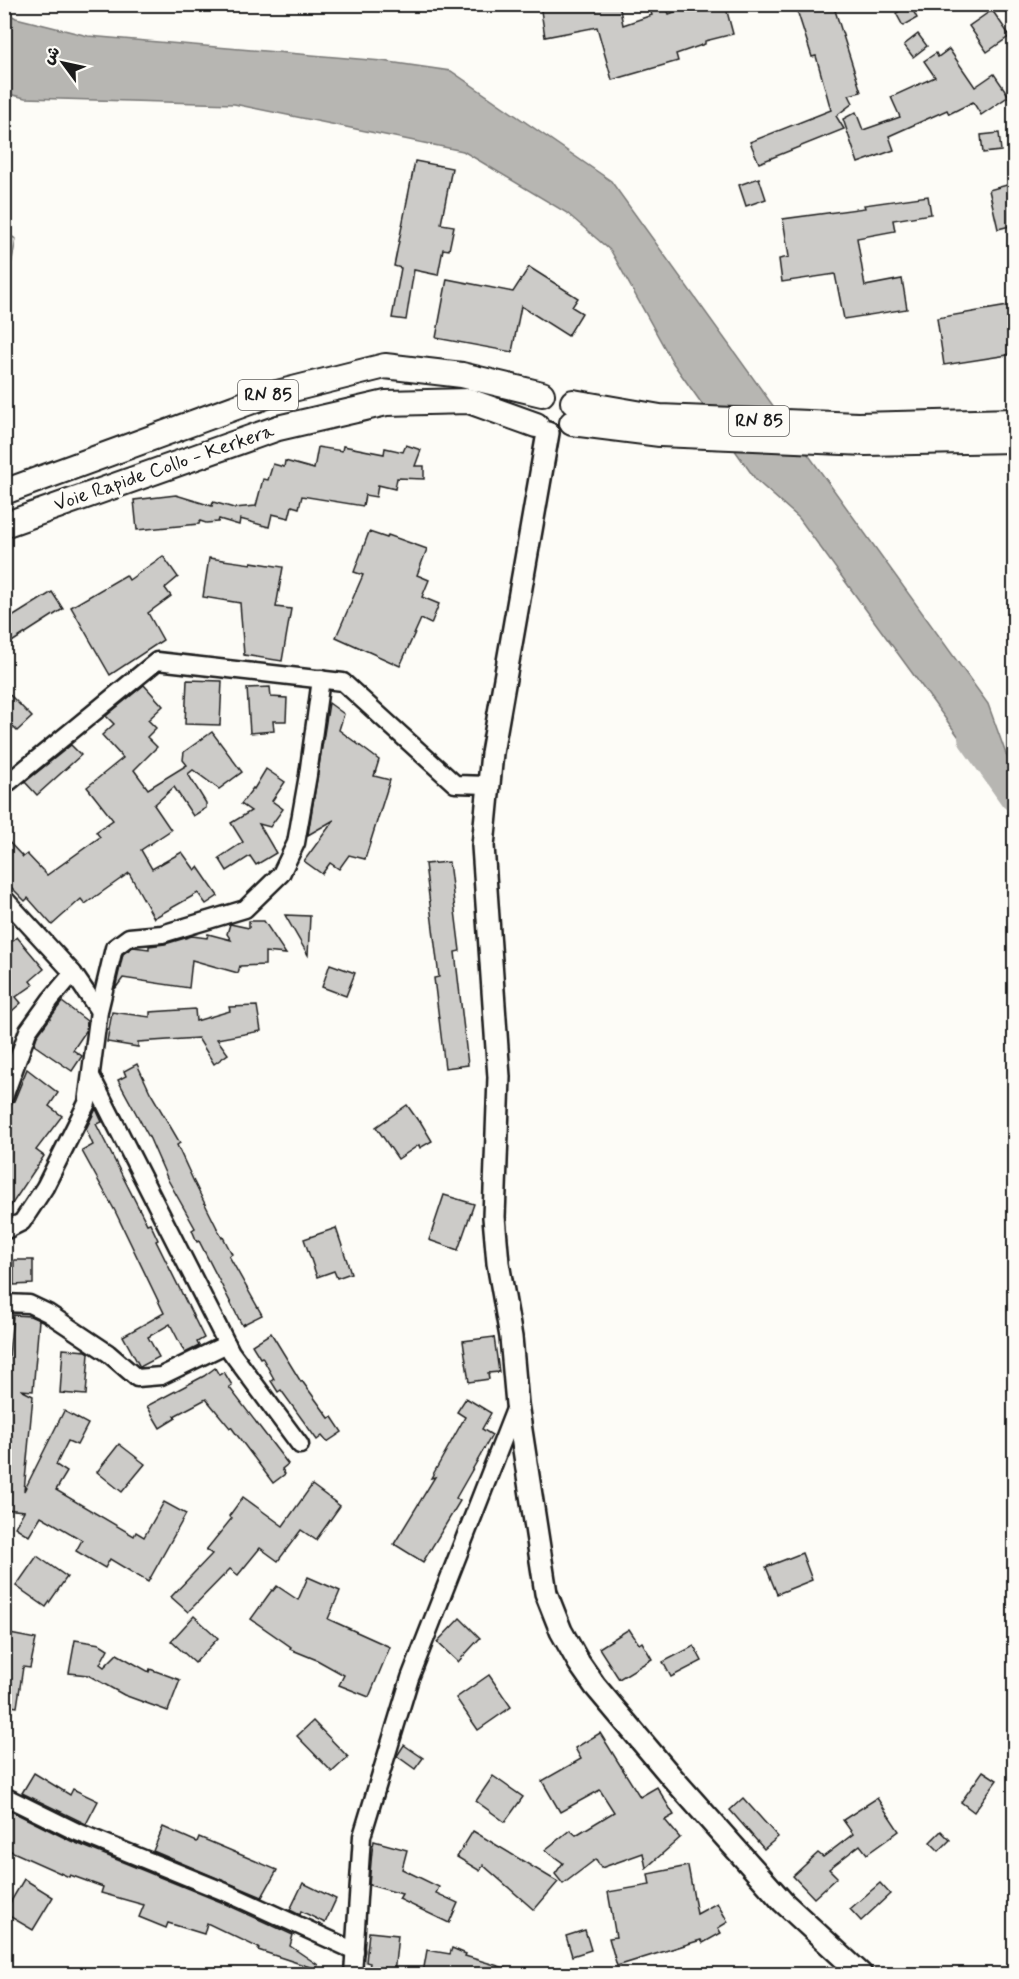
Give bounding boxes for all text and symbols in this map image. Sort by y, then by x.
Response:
north arrow [33,33,93,93]
text: ش [38,43,65,69]
road number: RN 85 [238,380,298,410]
road number: RN 85 [729,406,789,436]
street label: Voie Rapide Collo - Kerkera [50,417,279,518]

